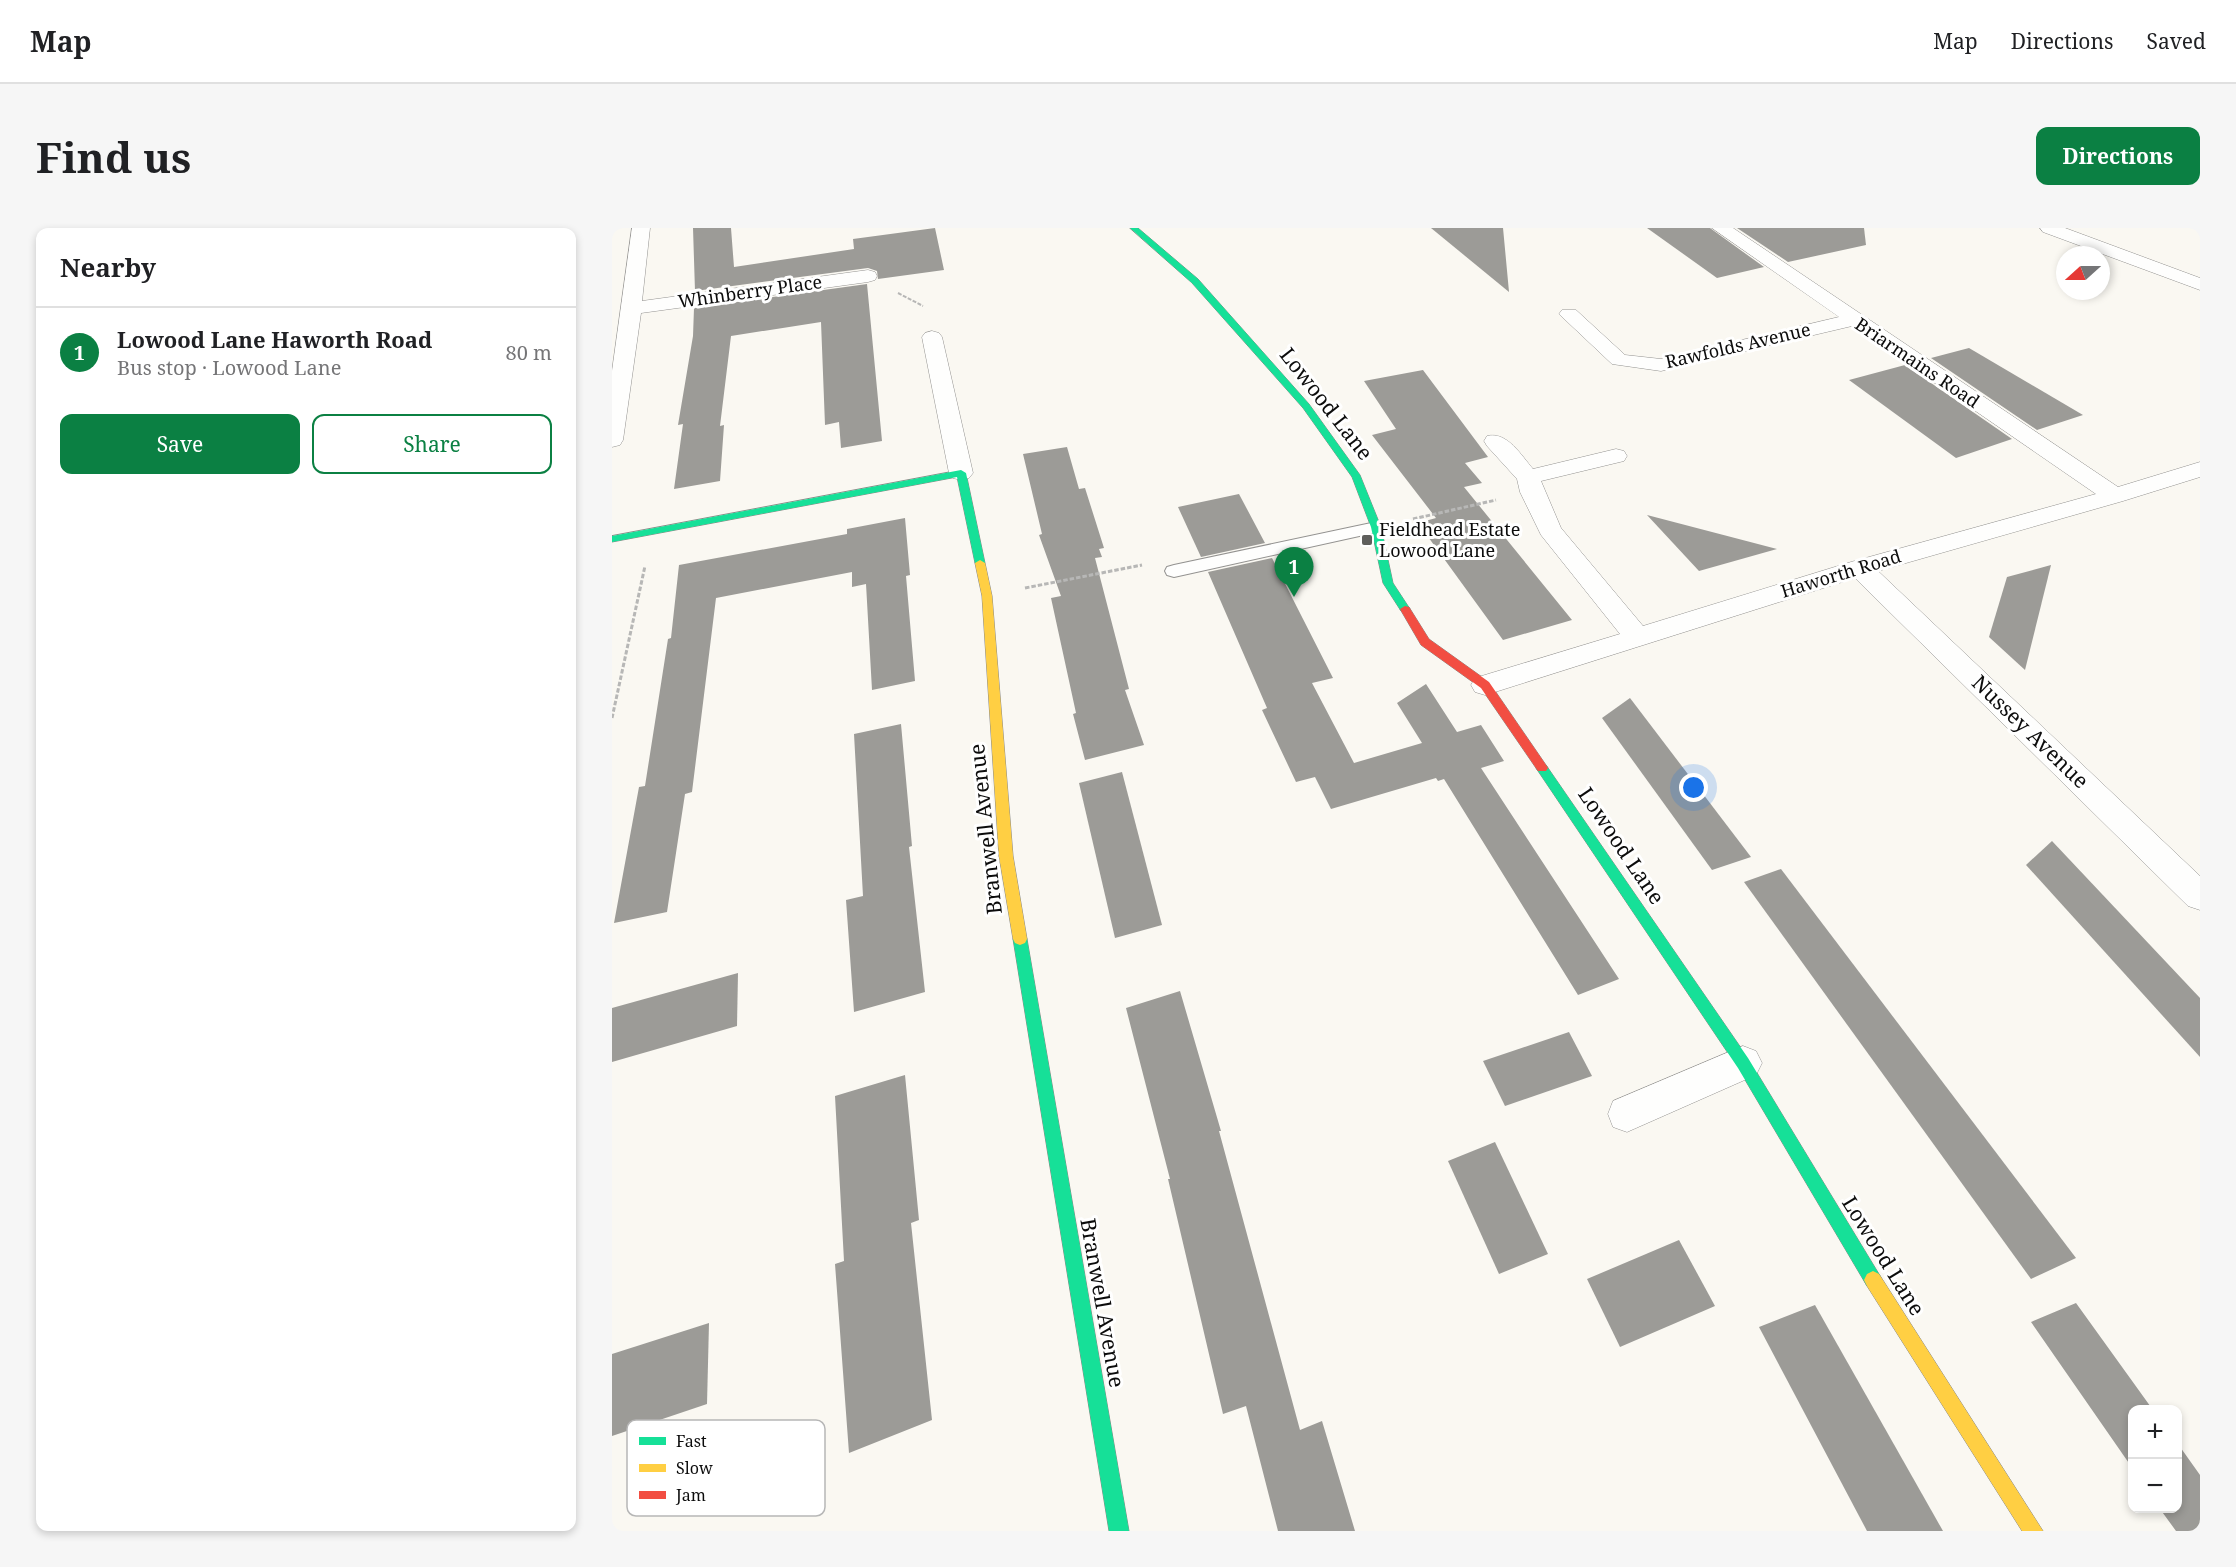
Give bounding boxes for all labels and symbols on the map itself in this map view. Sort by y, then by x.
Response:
north arrow [2056,246,2110,300]
street label: Whinberry Place [676,269,823,313]
street label: Briarmains Road [1851,312,1985,413]
street label: Rawfolds Avenue [1663,317,1813,373]
street label: Lowood Lane [1274,341,1380,465]
place label: Fieldhead Estate Lowood Lane [1379,517,1520,562]
marker: Fieldhead Estate Lowood Lane [1360,533,1374,547]
street label: Haworth Road [1778,543,1904,603]
pin: 1 [1274,548,1314,597]
street label: Nussey Avenue [1966,668,2095,794]
street label: Branwell Avenue [962,742,1008,916]
your location [1679,773,1708,802]
street label: Lowood Lane [1572,781,1671,909]
street label: Lowood Lane [1836,1191,1932,1320]
street label: Branwell Avenue [1074,1216,1132,1390]
legend [627,1420,825,1516]
text: Fast [676,1430,707,1452]
text: Slow [676,1457,713,1479]
text: Jam [675,1484,706,1506]

